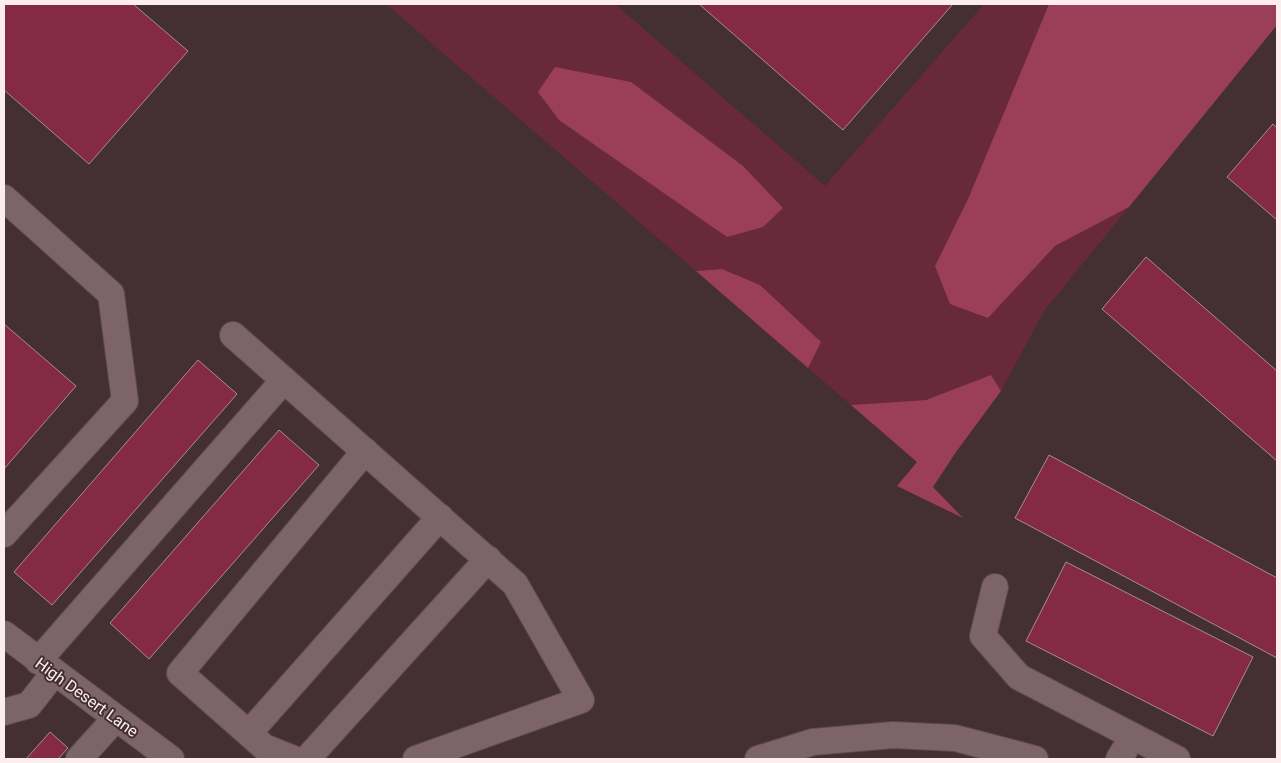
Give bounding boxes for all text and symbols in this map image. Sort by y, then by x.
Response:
street label: High Desert Lane [32,654,142,741]

